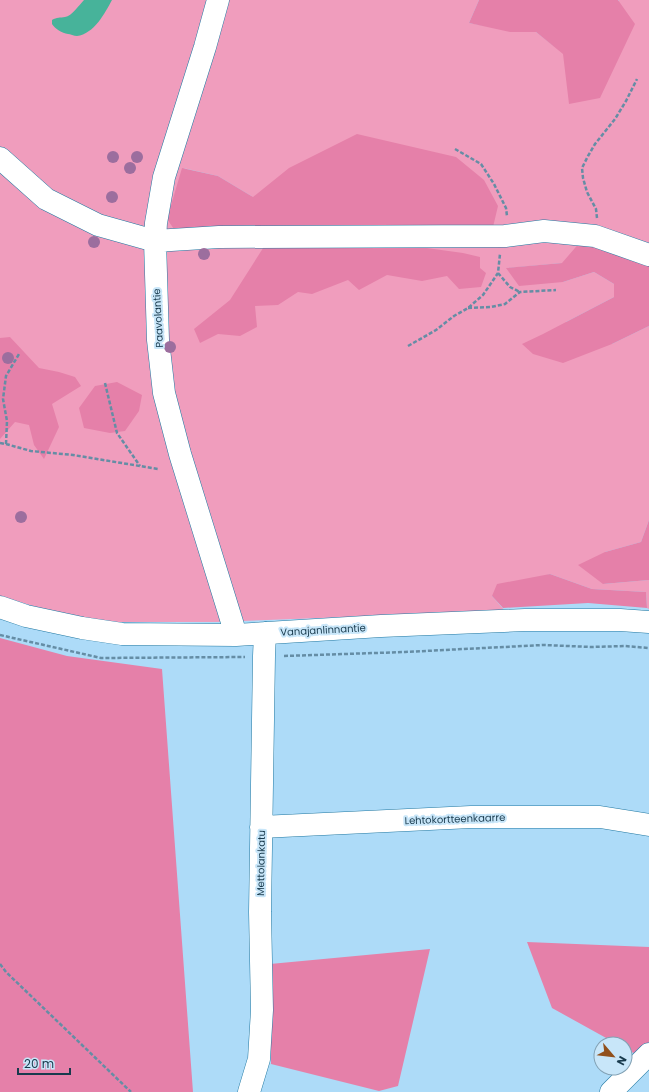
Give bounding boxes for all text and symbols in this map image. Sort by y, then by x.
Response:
street label: Paavolantie [149,288,167,348]
street label: Vanajanlinnantie [280,620,366,640]
street label: Lehtokortteenkaarre [404,810,506,828]
street label: Mettolankatu [253,830,269,896]
north arrow [593,1036,633,1076]
scale bar [18,1050,70,1076]
text: N [613,1053,631,1068]
text: 20 m [24,1055,54,1072]

